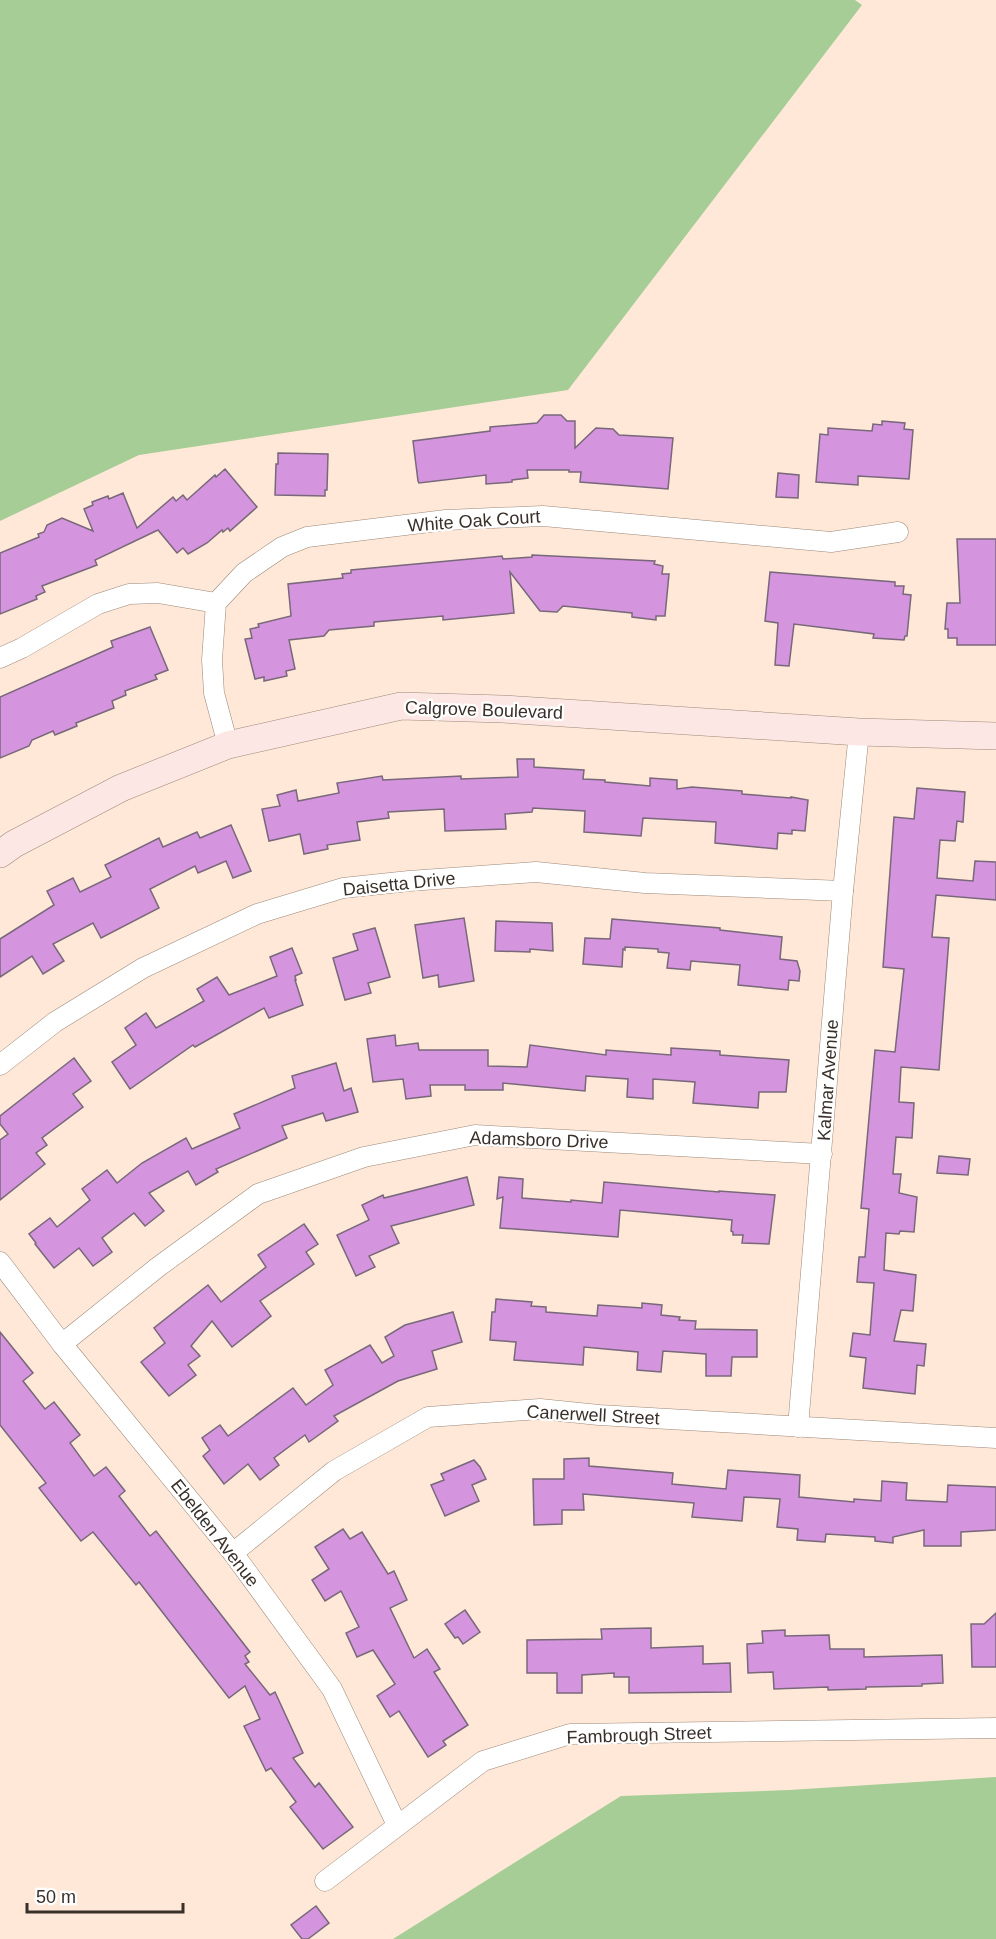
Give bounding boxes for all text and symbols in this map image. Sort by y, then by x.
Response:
street label: White Oak Court [407,506,541,536]
street label: Calgrove Boulevard [405,697,563,723]
street label: Daisetta Drive [342,868,456,900]
street label: Kalmar Avenue [814,1019,842,1141]
street label: Adamsboro Drive [469,1128,609,1152]
street label: Canerwell Street [526,1402,660,1428]
street label: Ebelden Avenue [167,1475,263,1591]
street label: Fambrough Street [566,1722,712,1748]
scale bar [27,1876,183,1914]
text: 50 m [36,1887,76,1907]

